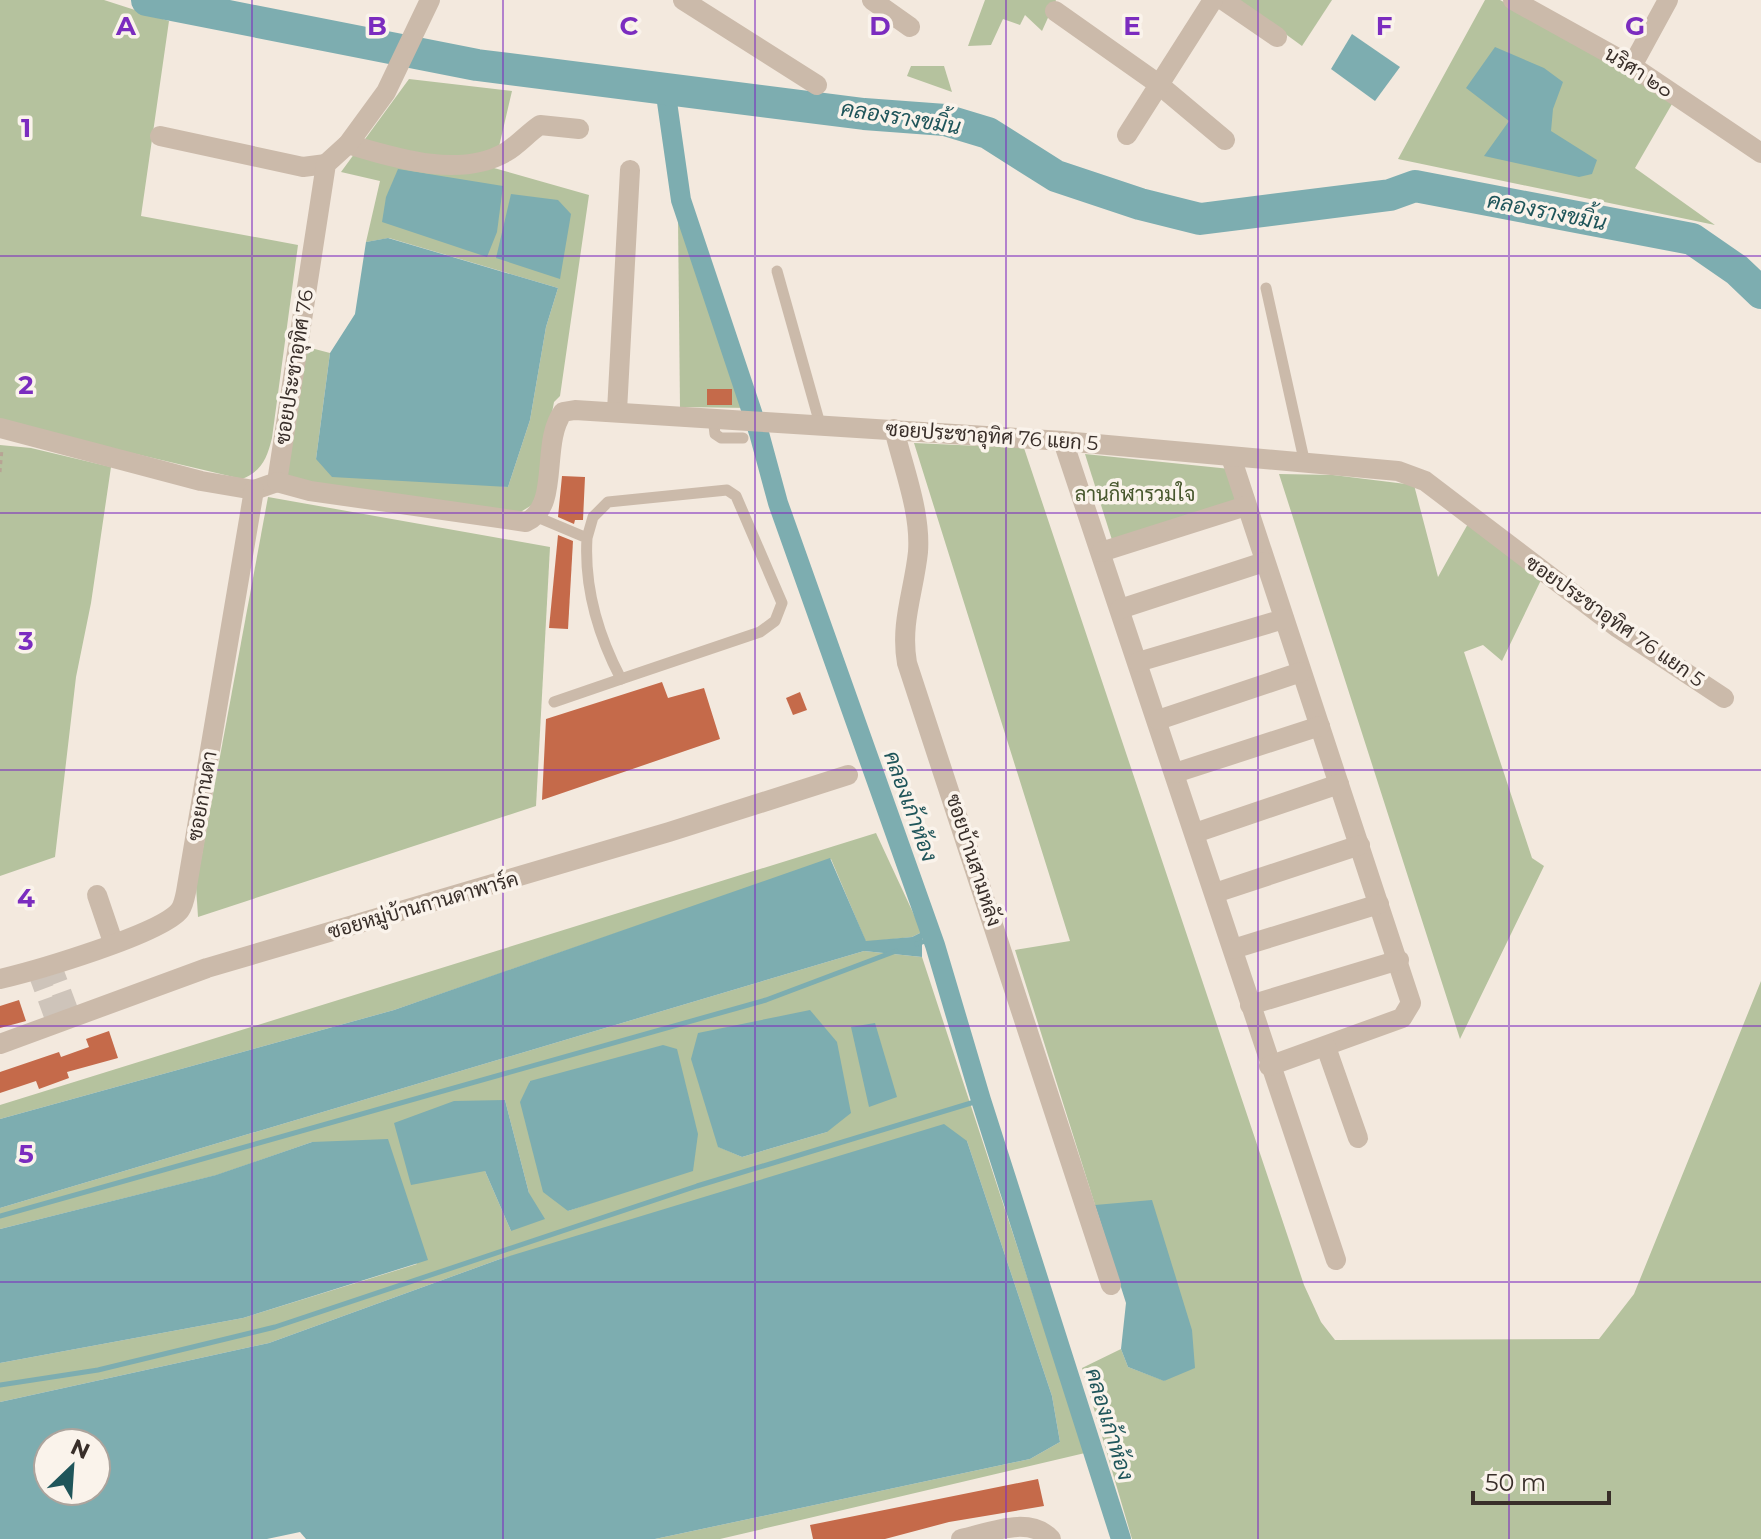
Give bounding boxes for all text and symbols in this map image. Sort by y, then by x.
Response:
text: A [115,10,137,42]
text: B [367,10,387,42]
text: C [620,10,639,42]
text: D [869,10,891,42]
text: E [1123,10,1141,42]
text: F [1376,10,1392,42]
text: G [1625,10,1645,42]
street label: นริศา ๒๐ [1600,42,1678,102]
water label: คลองรางขมิ้น [839,90,963,140]
text: 1 [21,112,31,144]
water label: คลองรางขมิ้น [1485,182,1610,236]
street label: ซอยประชาอุทิศ 76 [270,288,320,446]
text: 2 [18,369,34,401]
street label: ซอยประชาอุทิศ 76 แยก 5 [885,417,1099,457]
park label: ลานกีฬารวมใจ [1075,481,1195,506]
street label: ซอยประชาอุทิศ 76 แยก 5 [1520,550,1709,694]
text: 3 [17,625,34,657]
water label: คลองเก้าห้อง [878,747,943,865]
street label: ซอยกานดา [182,749,222,843]
street label: ซอยบ้านสามหลัง [941,791,1007,929]
street label: ซอยหมู่บ้านกานดาพาร์ค [324,864,522,947]
text: 4 [17,882,35,914]
text: 5 [18,1138,34,1170]
water label: คลองเก้าห้อง [1080,1365,1139,1484]
north arrow [32,1427,112,1507]
text: N [66,1433,94,1465]
scale bar [1473,1455,1609,1505]
text: 50 m [1485,1468,1546,1497]

